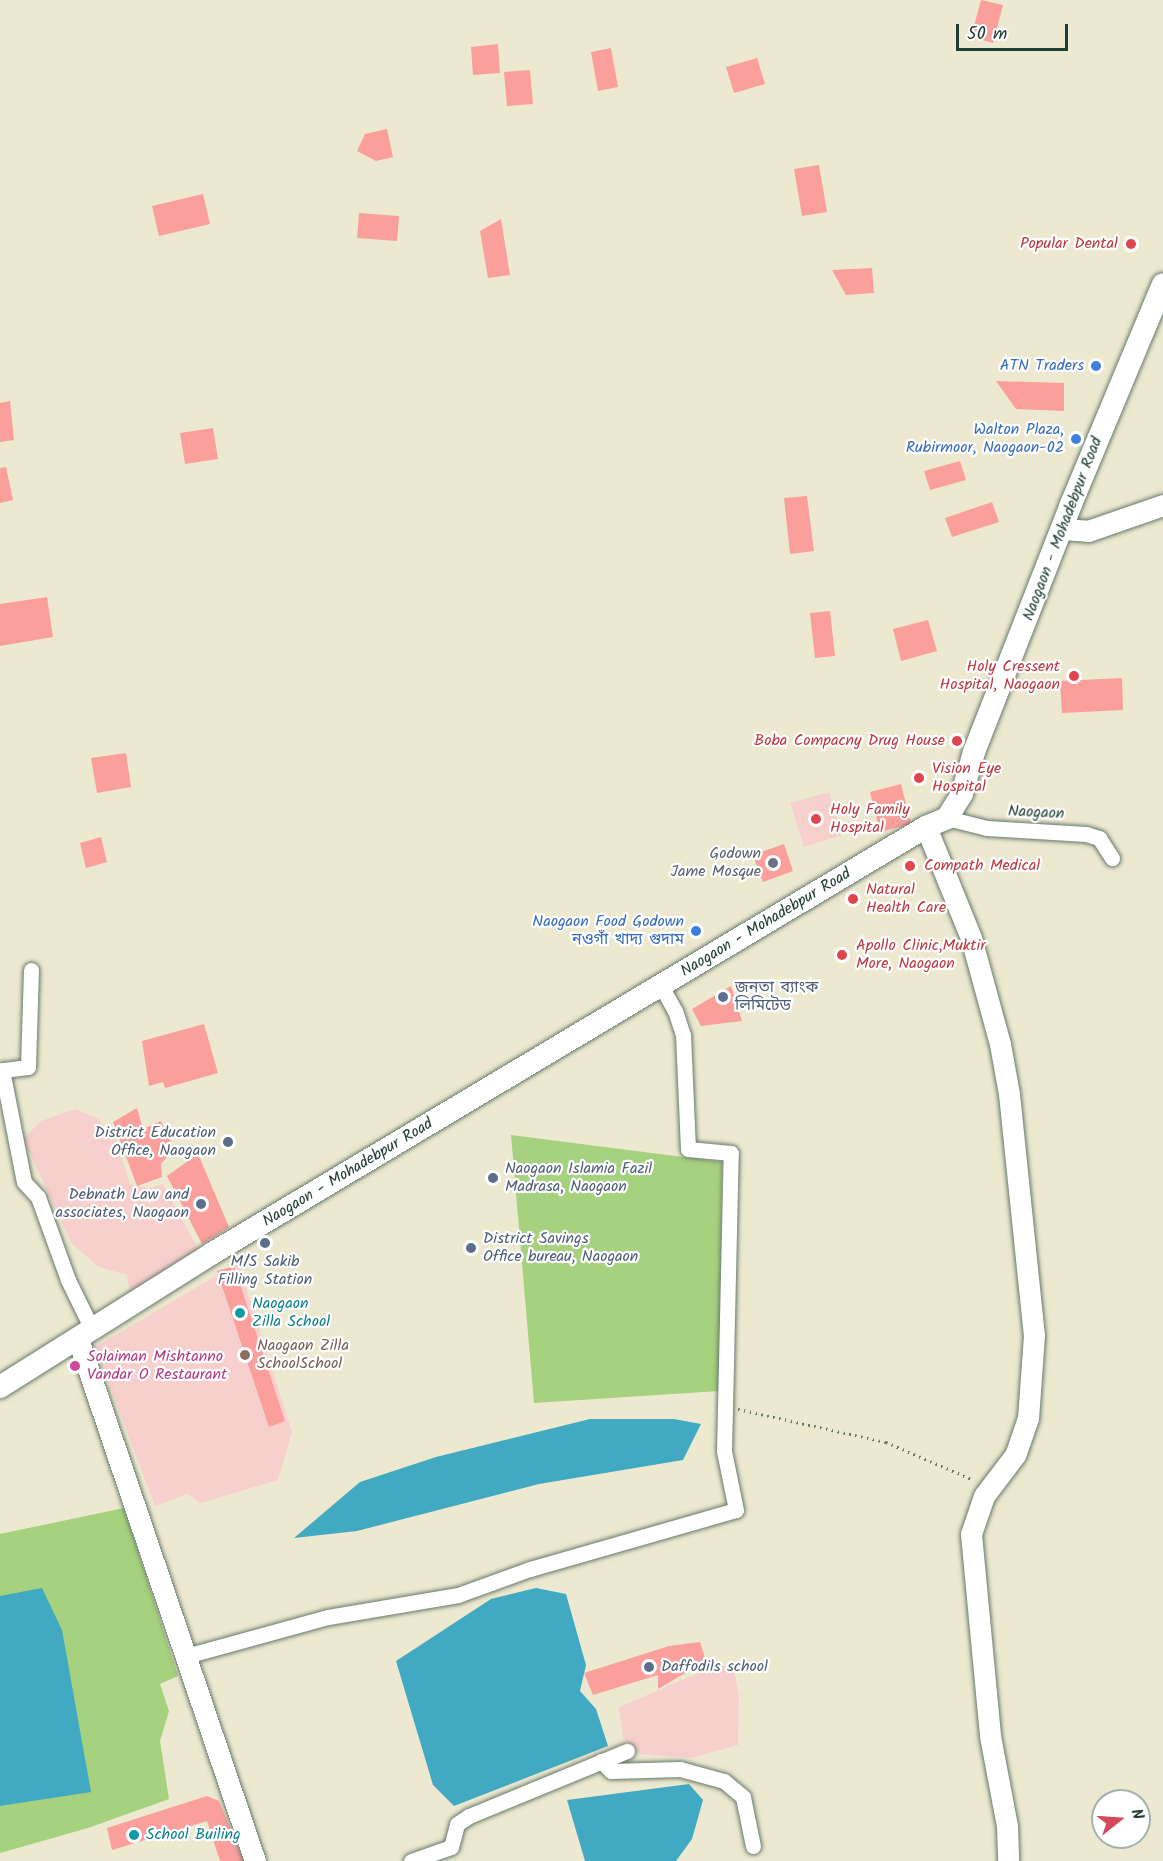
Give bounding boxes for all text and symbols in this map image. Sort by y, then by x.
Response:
scale bar [959,12,1072,50]
text: 50 m [967,20,1007,49]
place label: Popular Dental [1020,234,1118,254]
marker: Popular Dental [1122,235,1140,253]
place label: ATN Traders [1000,356,1084,376]
marker: ATN Traders [1089,359,1103,373]
place label: Walton Plaza, Rubirmoor, Naogaon-02 [906,420,1064,458]
marker: Walton Plaza, Rubirmoor, Naogaon-02 [1069,432,1083,446]
street label: Naogaon - Mohadebpur Road [1019,434,1107,624]
place label: Holy Cressent Hospital, Naogaon [940,657,1060,695]
marker: Holy Cressent Hospital, Naogaon [1065,667,1083,685]
place label: Boba Compacny Drug House [754,731,945,751]
marker: Boba Compacny Drug House [950,734,964,748]
place label: Vision Eye Hospital [932,759,1001,797]
marker: Vision Eye Hospital [910,769,928,787]
place label: Holy Family Hospital [830,800,910,838]
street label: Naogaon [1007,802,1065,824]
marker: Holy Family Hospital [807,810,825,828]
place label: Godown Jame Mosque [670,844,761,882]
marker: Godown Jame Mosque [766,856,780,870]
place label: Compath Medical [924,856,1040,876]
marker: Compath Medical [901,857,919,875]
street label: Naogaon - Mohadebpur Road [677,864,855,982]
place label: Natural Health Care [866,880,946,918]
marker: Natural Health Care [844,890,862,908]
place label: Naogaon Food Godown নওগাঁ খাদ্য গুদাম [532,912,684,950]
marker: Naogaon Food Godown নওগাঁ খাদ্য গুদাম [689,924,703,938]
place label: Apollo Clinic,Muktir More, Naogaon [856,936,986,974]
marker: Apollo Clinic,Muktir More, Naogaon [833,946,851,964]
place label: জনতা ব্যাংক লিমিটেড [735,978,818,1016]
marker: জনতা ব্যাংক লিমিটেড [716,990,730,1004]
street label: Naogaon - Mohadebpur Road [259,1114,437,1232]
place label: District Education Office, Naogaon [95,1123,216,1161]
marker: District Education Office, Naogaon [221,1135,235,1149]
place label: Naogaon Islamia Fazil Madrasa, Naogaon [505,1159,652,1197]
marker: Naogaon Islamia Fazil Madrasa, Naogaon [486,1171,500,1185]
place label: Debnath Law and associates, Naogaon [55,1185,189,1223]
marker: Debnath Law and associates, Naogaon [194,1197,208,1211]
place label: District Savings Office bureau, Naogaon [483,1229,638,1267]
marker: M/S Sakib Filling Station [258,1236,272,1250]
marker: District Savings Office bureau, Naogaon [464,1241,478,1255]
place label: M/S Sakib Filling Station [218,1252,312,1290]
place label: Naogaon Zilla School [252,1294,330,1332]
marker: Naogaon Zilla School [233,1306,247,1320]
place label: Naogaon Zilla SchoolSchool [257,1336,349,1374]
place label: Solaiman Mishtanno Vandar O Restaurant [87,1347,227,1385]
marker: Naogaon Zilla SchoolSchool [238,1348,252,1362]
marker: Solaiman Mishtanno Vandar O Restaurant [68,1359,82,1373]
place label: Daffodils school [661,1657,768,1677]
marker: Daffodils school [642,1660,656,1674]
north arrow [1091,1789,1151,1849]
text: N [1123,1806,1150,1823]
place label: School Builing [146,1825,241,1845]
marker: School Builing [127,1828,141,1842]

